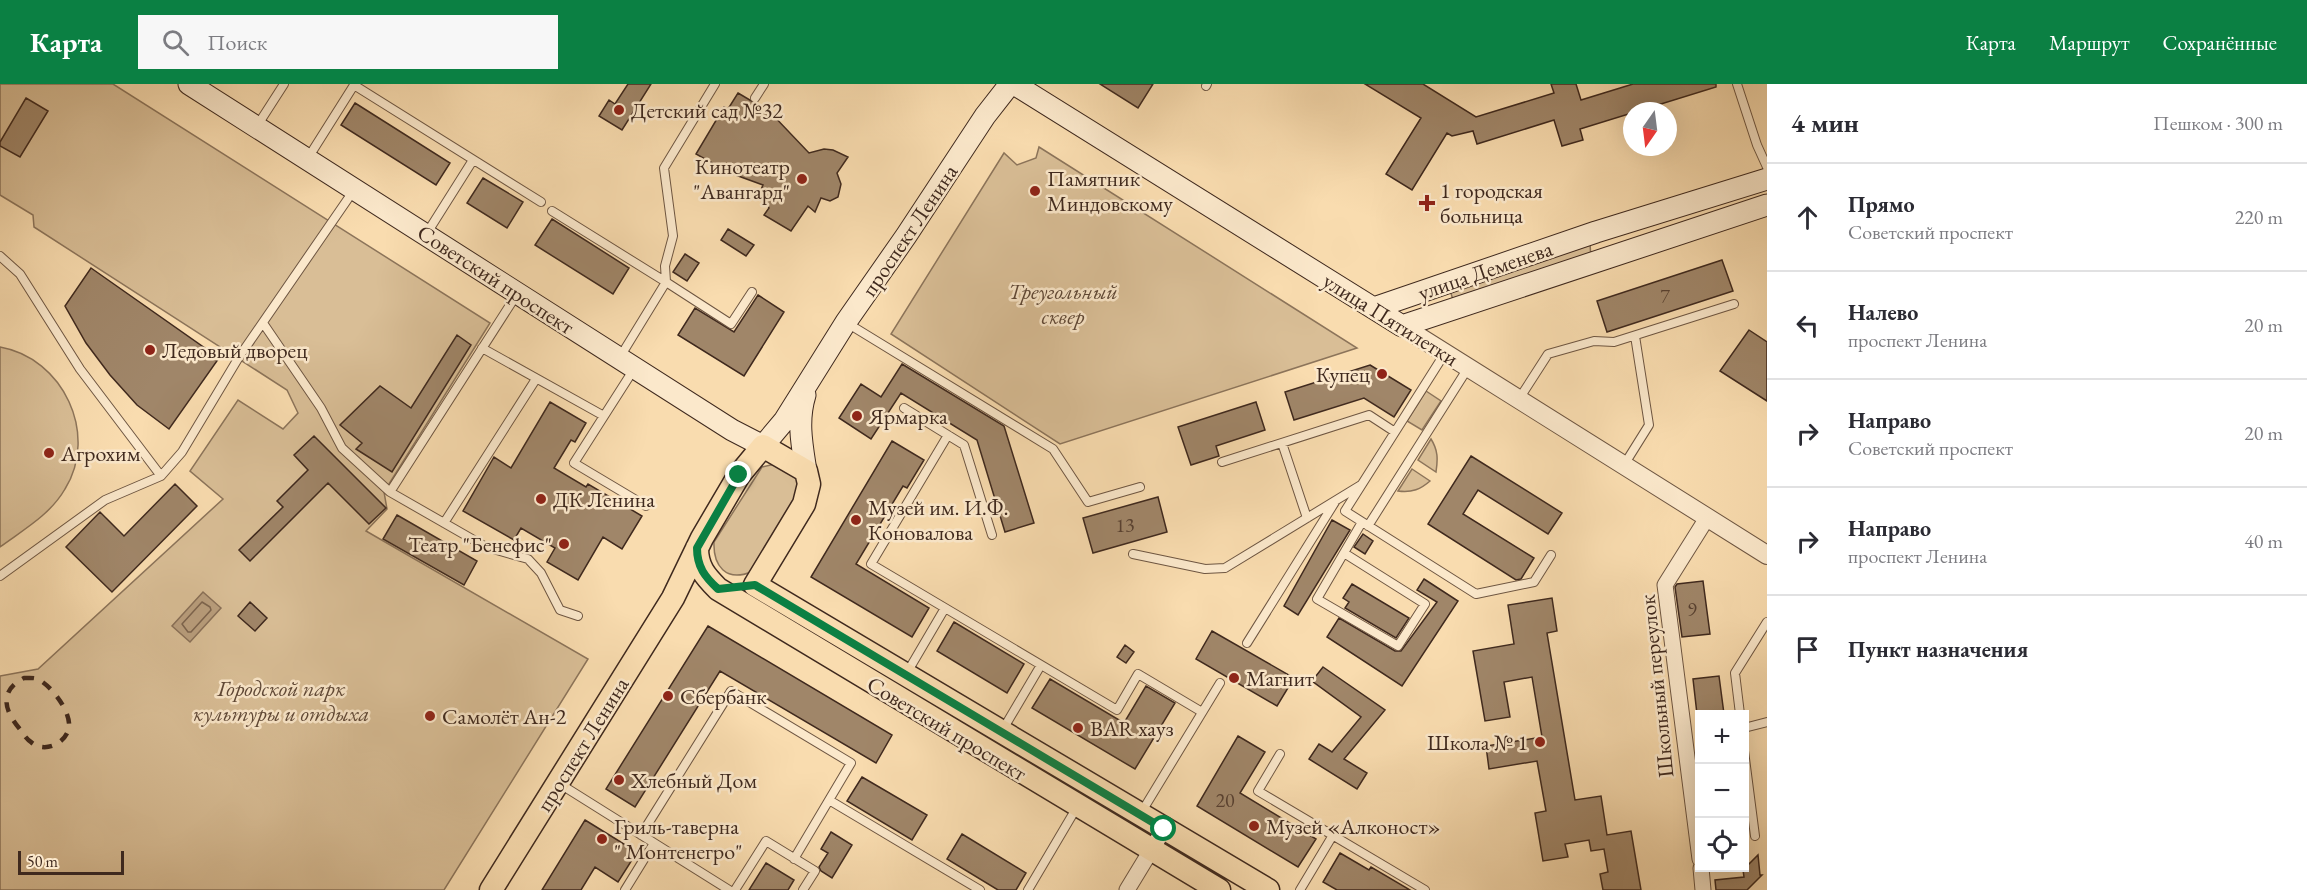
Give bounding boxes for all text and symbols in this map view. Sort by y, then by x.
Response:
search box [138,15,558,69]
text: Карта [30,24,102,60]
icon: search [159,26,192,59]
text: Поиск [207,28,267,57]
text: Карта [1966,29,2016,56]
text: Маршрут [2049,29,2130,56]
text: Сохранённые [2163,29,2277,56]
place label: Детский сад №32 [631,96,783,125]
north arrow [1623,102,1677,156]
marker: Детский сад №32 [612,103,626,117]
text: 4 мин [1791,106,1859,140]
text: Пешком · 300 m [2153,110,2283,136]
place label: Кинотеатр "Авангард" [693,152,790,206]
street label: проспект Ленина [855,159,964,302]
place label: Памятник Миндовскому [1047,164,1173,218]
marker: Кинотеатр "Авангард" [795,172,809,186]
place label: 1 городская больница [1440,176,1543,230]
marker: Памятник Миндовскому [1028,184,1042,198]
text: Прямо [1848,190,1915,219]
marker: 1 городская больница [1418,194,1436,212]
icon: ahead [1791,201,1824,234]
text: 220 m [2235,204,2283,230]
street label: Советский проспект [412,218,580,341]
text: Советский проспект [1848,219,2013,245]
street label: улица Деменева [1414,234,1556,307]
street label: улица Пятилетки [1317,266,1464,373]
park label: Треугольный сквер [1008,277,1118,331]
house number: 7 [1660,283,1670,309]
text: Налево [1848,298,1918,327]
icon: left [1791,309,1824,342]
text: 20 m [2244,312,2283,338]
text: проспект Ленина [1848,327,1987,353]
place label: Ледовый дворец [162,336,308,365]
marker: Ледовый дворец [143,343,157,357]
place label: Купец [1316,360,1371,389]
marker: Купец [1375,367,1389,381]
place label: Ярмарка [868,402,948,431]
text: Направо [1848,406,1931,435]
marker: Ярмарка [850,409,864,423]
icon: right [1791,417,1824,450]
text: 20 m [2244,420,2283,446]
text: Советский проспект [1848,435,2013,461]
place label: Агрохим [60,439,141,468]
marker: Агрохим [42,446,56,460]
route end [725,461,751,487]
place label: ДК Ленина [553,485,655,514]
marker: ДК Ленина [534,492,548,506]
place label: Музей им. И.Ф. Коновалова [868,493,1009,547]
house number: 13 [1115,512,1135,538]
marker: Музей им. И.Ф. Коновалова [849,513,863,527]
text: Направо [1848,514,1931,543]
icon: right [1791,525,1824,558]
text: 40 m [2244,528,2283,554]
place label: Театр "Бенефис" [408,530,552,559]
marker: Театр "Бенефис" [557,537,571,551]
text: проспект Ленина [1848,543,1987,569]
street label: Школьный переулок [1632,592,1681,779]
house number: 9 [1687,596,1697,622]
icon: arrive [1791,633,1824,666]
text: Пункт назначения [1848,635,2028,664]
place label: Магнит [1246,664,1314,693]
street label: Советский проспект [862,669,1032,788]
street label: проспект Ленина [530,671,635,817]
marker: Магнит [1227,671,1241,685]
park label: Городской парк культуры и отдыха [193,674,369,728]
place label: Сбербанк [680,682,767,711]
marker: Сбербанк [661,689,675,703]
place label: Самолёт Ан-2 [442,702,567,731]
marker: Самолёт Ан-2 [423,709,437,723]
map controls [1695,710,1749,872]
button: + [1695,710,1749,764]
place label: BAR хауз [1090,714,1174,743]
marker: BAR хауз [1071,721,1085,735]
place label: Школа № 1 [1427,728,1528,757]
marker: Школа № 1 [1533,735,1547,749]
button: − [1695,764,1749,818]
place label: Хлебный Дом [630,766,757,795]
marker: Хлебный Дом [612,773,626,787]
house number: 20 [1215,787,1235,813]
place label: Гриль-таверна " Монтенегро" [614,812,742,866]
place label: Музей «Алконост» [1266,812,1441,841]
route start [1150,815,1176,841]
button: locate [1695,818,1749,872]
marker: Музей «Алконост» [1247,819,1261,833]
marker: Гриль-таверна " Монтенегро" [595,832,609,846]
scale bar [18,848,124,876]
text: 50 m [27,851,58,872]

